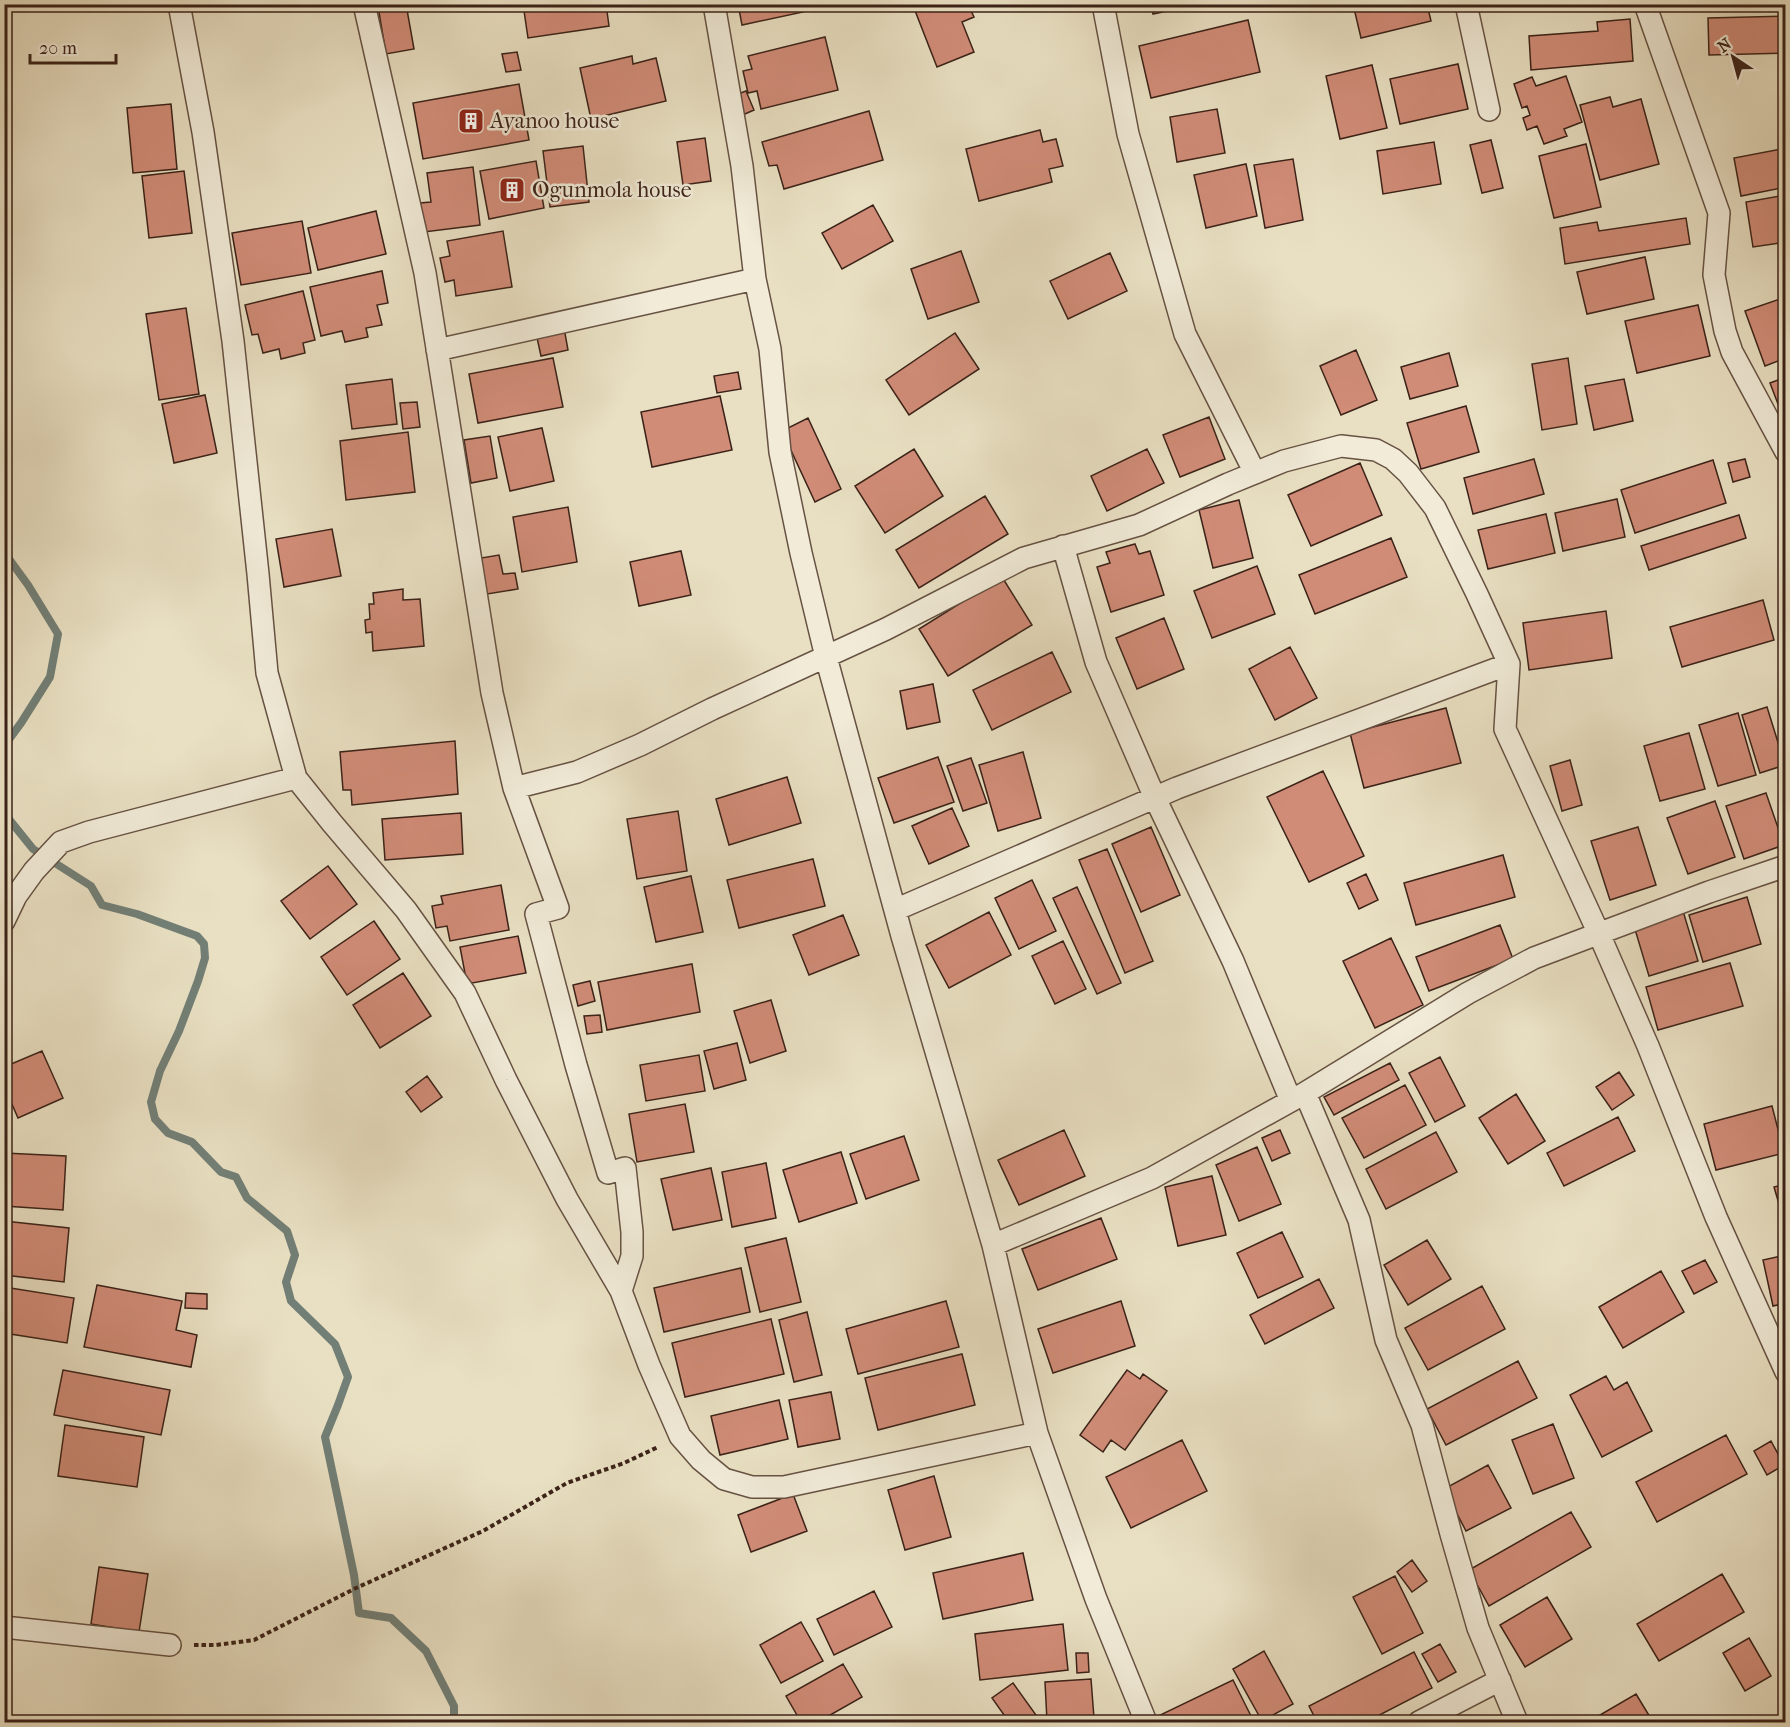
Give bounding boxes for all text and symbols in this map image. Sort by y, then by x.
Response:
scale bar [30,27,116,65]
north arrow [1703,27,1763,87]
text: N [1714,34,1736,57]
text: 20 m [39,38,77,59]
building icon: Ayanoo house [456,106,486,136]
place label: Ayanoo house [489,108,619,134]
building icon: Ogunmola house [497,175,527,205]
place label: Ogunmola house [532,177,692,203]

